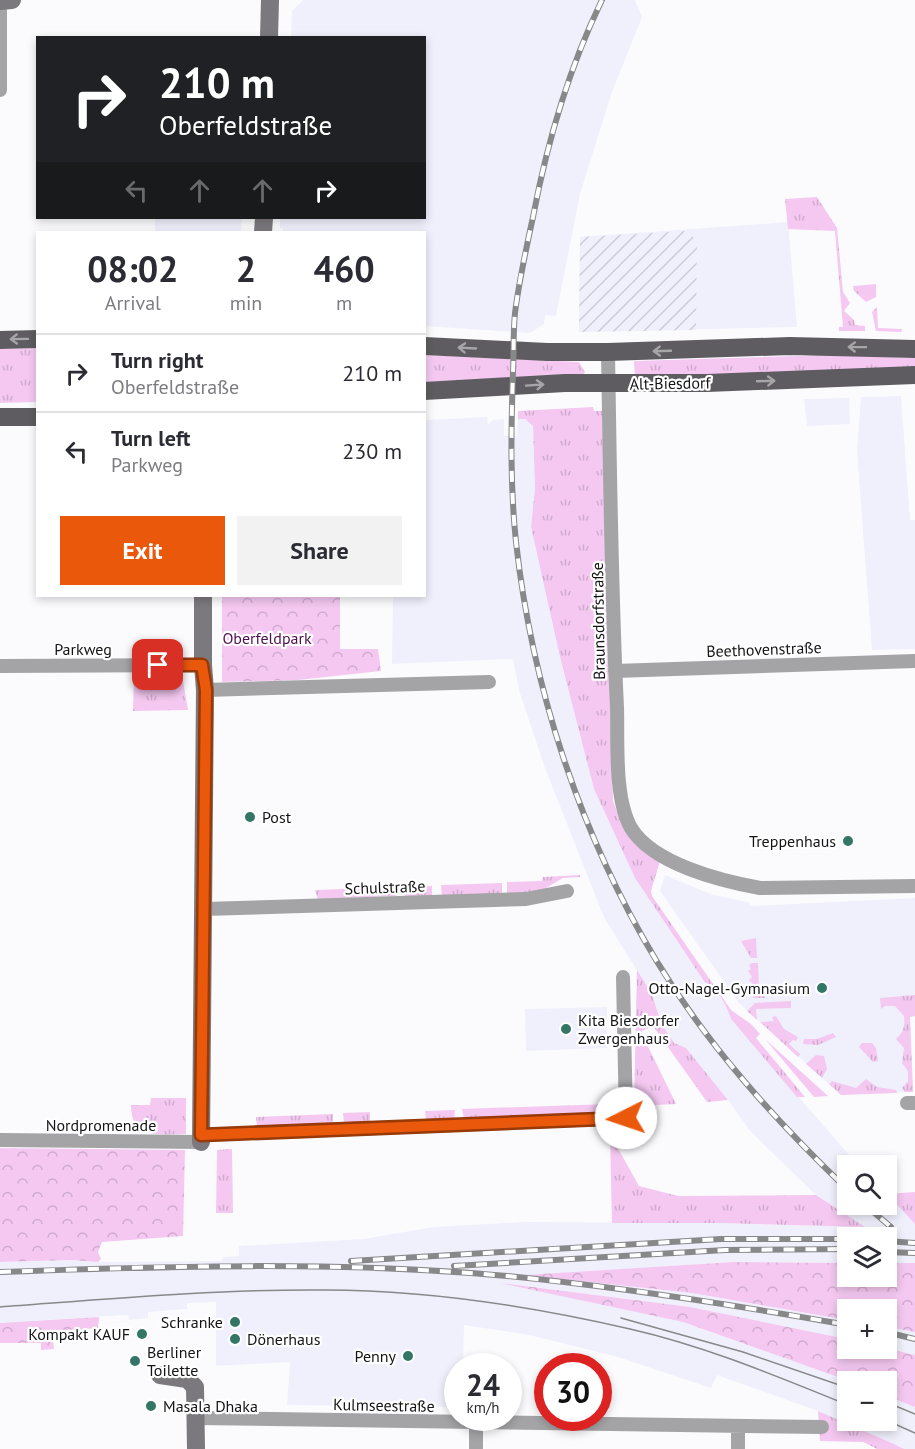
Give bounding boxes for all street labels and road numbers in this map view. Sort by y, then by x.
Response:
street label: Alt-Biesdorf [629,372,712,394]
street label: Braunsdorfstraße [587,562,609,680]
street label: Beethovenstraße [706,637,822,661]
street label: Parkweg [54,639,112,659]
street label: Schulstraße [344,876,426,898]
street label: Nordpromenade [46,1115,156,1135]
street label: Kulmseestraße [333,1394,435,1416]

